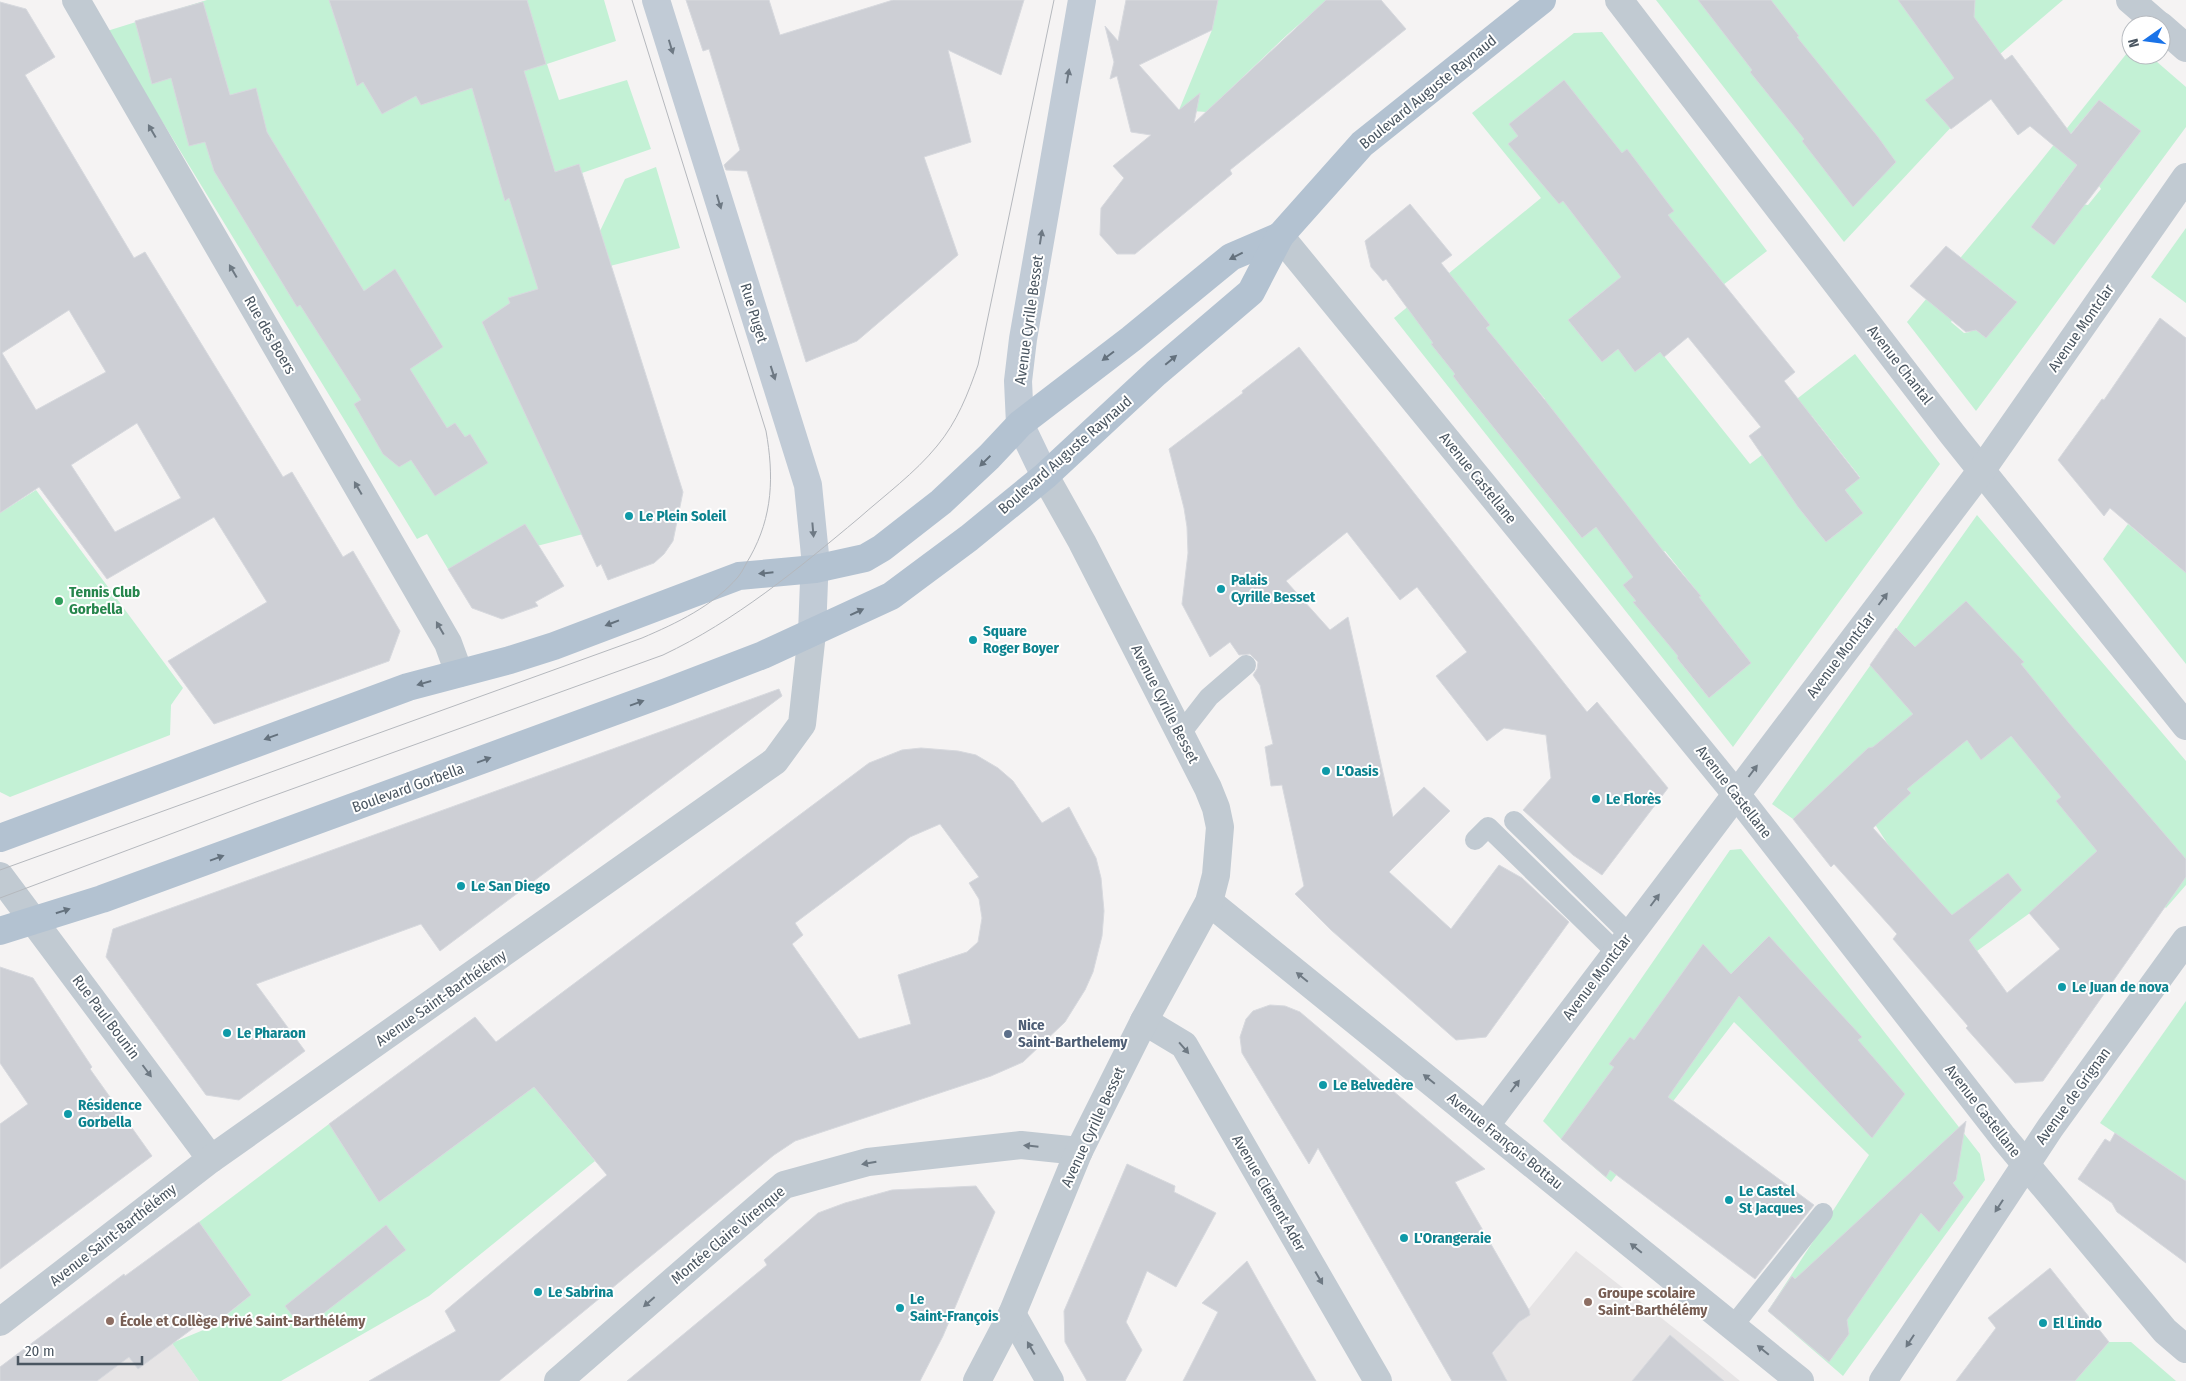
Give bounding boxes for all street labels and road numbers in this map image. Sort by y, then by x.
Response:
street label: Boulevard Auguste Raynaud [1356,31,1500,153]
street label: Avenue Cyrille Besset [1011,254,1047,386]
street label: Avenue Montclar [2044,280,2118,375]
street label: Rue Puget [736,281,772,345]
street label: Rue des Boers [240,293,300,377]
street label: Avenue Chantal [1864,322,1936,408]
street label: Boulevard Auguste Raynaud [995,392,1135,518]
street label: Avenue Castellane [1436,429,1520,527]
street label: Avenue Montclar [1803,608,1880,701]
street label: Avenue Cyrille Besset [1127,642,1203,766]
street label: Avenue Castellane [1692,742,1776,842]
street label: Boulevard Gorbella [350,759,466,817]
street label: Avenue Montclar [1559,930,1636,1023]
street label: Avenue Saint-Barthélémy [372,946,510,1050]
street label: Rue Paul Bounin [69,972,143,1062]
street label: Avenue de Grignan [2032,1044,2114,1148]
street label: Avenue Castellane [1941,1061,2025,1161]
street label: Avenue Cyrille Besset [1057,1064,1129,1190]
street label: Avenue François Bottau [1444,1089,1566,1193]
street label: Avenue Clément Ader [1228,1132,1310,1255]
street label: Avenue Saint-Barthélémy [46,1180,180,1290]
street label: Montée Claire Virenque [668,1182,788,1288]

